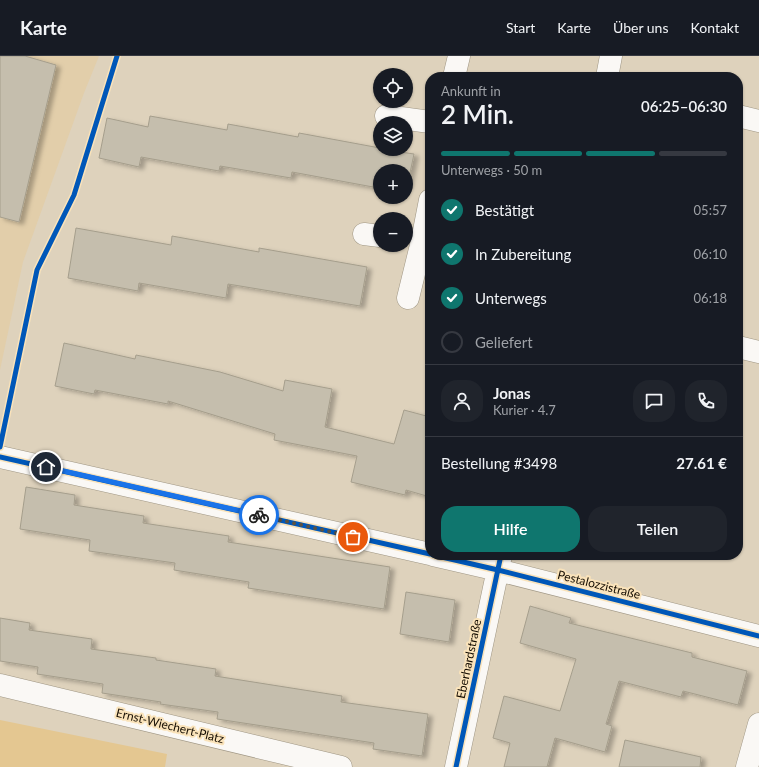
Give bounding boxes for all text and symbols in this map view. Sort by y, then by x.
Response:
text: Karte [20,16,67,39]
text: Start [506,19,535,36]
text: Karte [557,19,591,36]
text: Über uns [613,19,668,36]
text: Kontakt [690,19,739,36]
map controls [373,68,413,252]
button: locate [373,68,413,108]
text: Ankunft in [441,83,501,99]
text: 06:25–06:30 [641,97,727,115]
text: 2 Min. [441,98,514,130]
button: layers [373,116,413,156]
text: Unterwegs · 50 m [441,162,542,178]
button: + [373,164,413,204]
icon: check [441,199,463,221]
text: Bestätigt [475,201,534,219]
text: 05:57 [694,202,727,218]
button: − [373,212,413,252]
icon: check [441,243,463,265]
text: In Zubereitung [475,245,571,263]
text: 06:10 [694,246,727,262]
icon: check [441,287,463,309]
text: Unterwegs [475,289,547,307]
text: 06:18 [694,290,727,306]
text: Geliefert [475,333,533,351]
button: person [441,380,483,422]
button: chat [633,380,675,422]
button: phone [685,380,727,422]
text: Jonas [493,384,530,402]
text: Kurier · 4.7 [493,402,556,418]
pin [29,450,63,484]
text: Bestellung #3498 [441,454,557,472]
text: 27.61 € [676,454,727,472]
icon: home [35,456,57,478]
courier [239,495,279,535]
icon: bike [248,504,270,526]
button: Hilfe [441,506,580,552]
button: Teilen [588,506,727,552]
pin [336,520,370,554]
icon: bag [342,526,364,548]
street label: Pestalozzistraße [556,567,642,602]
street label: Eberhardstraße [453,618,484,700]
street label: Ernst-Wiechert-Platz [115,705,226,746]

